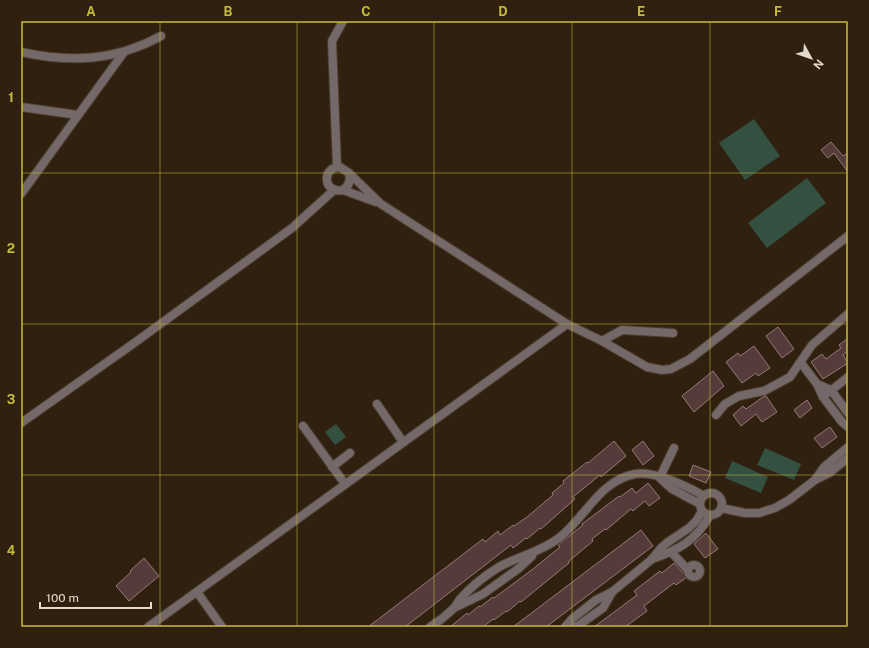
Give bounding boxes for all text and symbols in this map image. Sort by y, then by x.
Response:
text: A [86,4,96,19]
text: B [224,4,233,19]
text: C [361,4,371,19]
text: D [498,4,508,19]
text: E [637,4,645,19]
text: F [774,4,782,19]
north arrow [791,38,831,78]
text: N [811,57,826,72]
text: 1 [8,90,14,105]
text: 2 [7,241,15,256]
text: 3 [7,392,16,407]
text: 4 [7,543,16,558]
scale bar [40,584,151,610]
text: 100 m [46,591,79,605]

